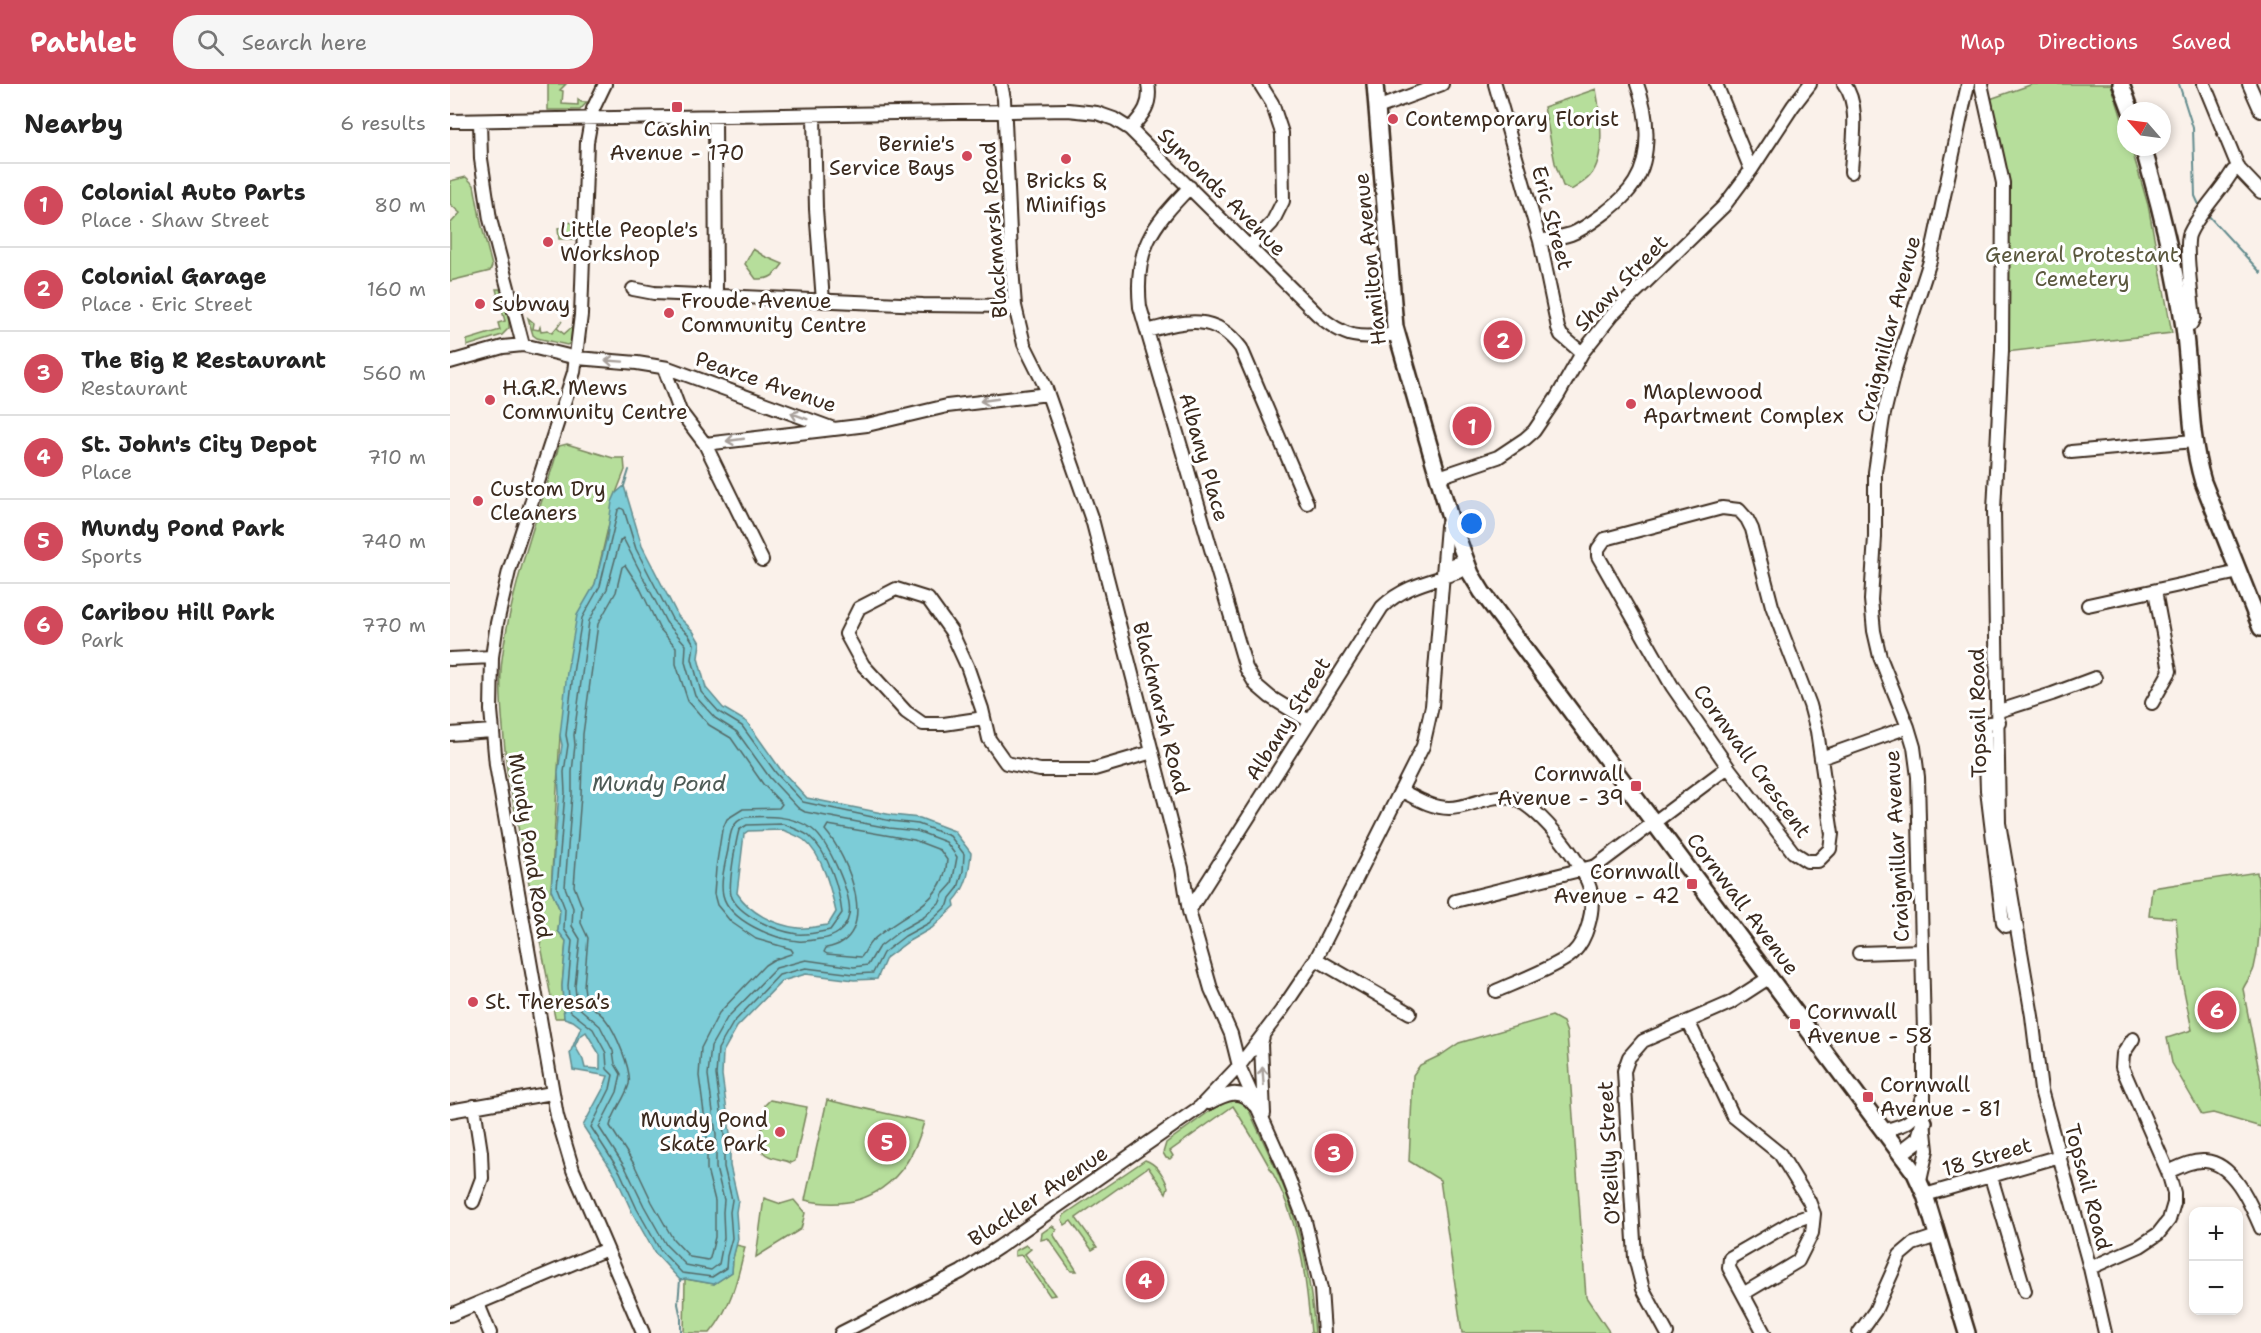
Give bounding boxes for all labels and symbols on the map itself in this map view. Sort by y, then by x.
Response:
marker: Cashin Avenue - 170 [670,100,684,114]
north arrow [2117,102,2171,156]
place label: Contemporary Florist [1405,105,1619,133]
marker: Contemporary Florist [1386,112,1400,126]
place label: Cashin Avenue - 170 [609,115,745,167]
street label: Symonds Avenue [1151,121,1293,263]
place label: Bernie's Service Bays [829,130,955,182]
street label: Blackmarsh Road [974,141,1014,319]
marker: Bernie's Service Bays [960,149,974,163]
marker: Bricks & Minifigs [1059,152,1073,166]
street label: Eric Street [1525,163,1579,273]
place label: Bricks & Minifigs [1025,167,1107,219]
street label: Hamilton Avenue [1347,171,1393,347]
place label: Little People's Workshop [560,216,699,268]
street label: Shaw Street [1568,229,1674,337]
street label: Craigmillar Avenue [1851,233,1927,425]
marker: Little People's Workshop [541,235,555,249]
park label: General Protestant Cemetery [1985,241,2179,293]
place label: Froude Avenue Community Centre [681,287,867,339]
place label: Subway [492,290,570,318]
marker: Subway [473,297,487,311]
marker: Froude Avenue Community Centre [662,306,676,320]
pin: 2 [1484,318,1522,362]
street label: Pearce Avenue [692,345,840,419]
one-way arrow [604,355,624,366]
place label: H.G.R. Mews Community Centre [502,374,688,426]
place label: Maplewood Apartment Complex [1643,378,1844,430]
street label: Albany Place [1172,389,1236,525]
marker: H.G.R. Mews Community Centre [483,393,497,407]
one-way arrow [980,395,1000,406]
marker: Maplewood Apartment Complex [1624,397,1638,411]
pin: 1 [1452,404,1492,448]
one-way arrow [791,410,809,421]
one-way arrow [725,434,745,445]
place label: Custom Dry Cleaners [490,475,606,527]
marker: Custom Dry Cleaners [471,494,485,508]
your location [1457,509,1486,538]
street label: Blackmarsh Road [1126,619,1196,797]
street label: Topsail Road [1963,648,1993,778]
street label: Albany Street [1239,652,1337,786]
street label: Cornwall Crescent [1687,679,1817,843]
street label: Craigmillar Avenue [1878,749,1916,943]
street label: Mundy Pond Road [502,751,558,941]
place label: Cornwall Avenue - 39 [1497,760,1625,812]
water label: Mundy Pond [592,769,726,798]
marker: Cornwall Avenue - 39 [1629,779,1643,793]
street label: Cornwall Avenue [1680,827,1806,981]
place label: Cornwall Avenue - 42 [1554,858,1681,910]
marker: Cornwall Avenue - 42 [1685,877,1699,891]
place label: St. Theresa's [485,988,610,1016]
pin: 6 [2198,988,2236,1032]
marker: St. Theresa's [466,995,480,1009]
place label: Cornwall Avenue - 58 [1807,998,1933,1050]
marker: Cornwall Avenue - 58 [1788,1017,1802,1031]
one-way arrow [1257,1067,1268,1087]
place label: Cornwall Avenue - 81 [1880,1071,2001,1123]
street label: O'Reilly Street [1591,1080,1627,1226]
marker: Cornwall Avenue - 81 [1861,1090,1875,1104]
place label: Mundy Pond Skate Park [641,1106,768,1158]
pin: 5 [868,1120,906,1164]
street label: Topsail Road [2058,1121,2118,1253]
marker: Mundy Pond Skate Park [773,1125,787,1139]
pin: 3 [1314,1130,1354,1176]
street label: 18 Street [1939,1131,2035,1183]
street label: Blackler Avenue [963,1139,1113,1253]
pin: 4 [1126,1258,1164,1302]

